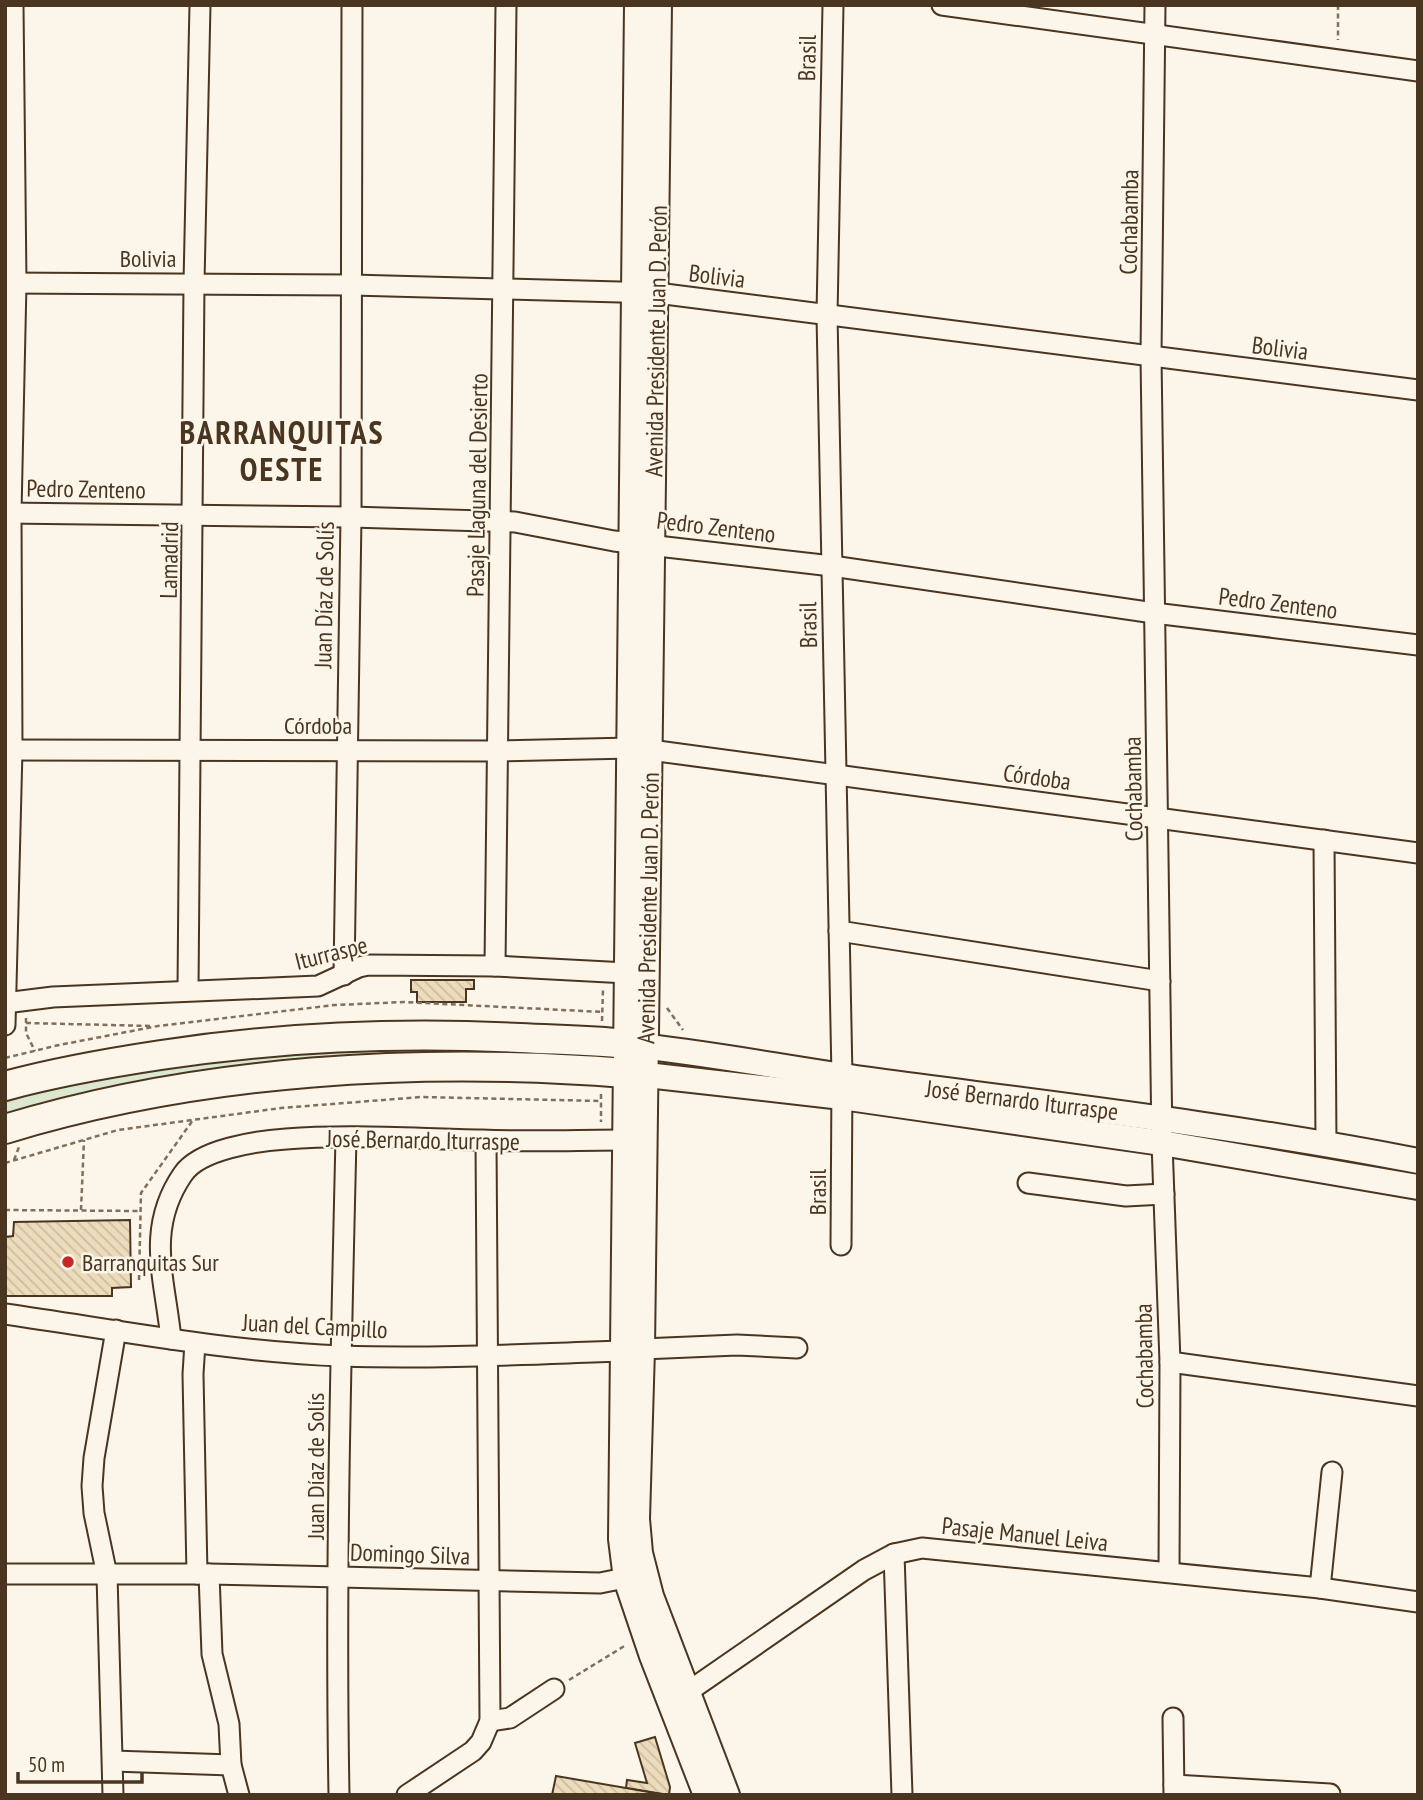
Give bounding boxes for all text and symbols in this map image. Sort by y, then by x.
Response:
street label: Brasil [791,34,823,81]
street label: Cochabamba [1113,169,1145,275]
street label: Avenida Presidente Juan D. Perón [638,205,674,477]
street label: Bolivia [120,243,176,274]
street label: Bolivia [687,257,747,295]
street label: Bolivia [1250,329,1310,367]
street label: Pasaje Laguna del Desierto [460,373,494,597]
district label: BARRANQUITAS OESTE [179,411,385,490]
street label: Pedro Zenteno [26,472,146,506]
street label: Pedro Zenteno [655,504,777,550]
street label: Lamadrid [153,521,185,599]
street label: Juan Díaz de Solís [307,521,341,670]
street label: Pedro Zenteno [1217,580,1339,626]
street label: Brasil [792,601,824,648]
street label: Córdoba [284,710,352,741]
street label: Cochabamba [1117,736,1149,842]
street label: Córdoba [1001,757,1073,797]
street label: Avenida Presidente Juan D. Perón [630,772,666,1044]
street label: Iturraspe [291,929,371,977]
street label: José Bernardo Iturraspe [923,1073,1120,1127]
street label: José Bernardo Iturraspe [325,1123,520,1157]
street label: Brasil [802,1168,833,1215]
place label: Barranquitas Sur [82,1247,219,1278]
marker: Barranquitas Sur [60,1254,76,1270]
street label: Cochabamba [1128,1303,1160,1409]
street label: Juan del Campillo [241,1307,388,1345]
street label: Juan Díaz de Solís [300,1393,331,1540]
street label: Pasaje Manuel Leiva [940,1510,1110,1558]
street label: Domingo Silva [349,1536,471,1572]
scale bar [18,1741,142,1785]
text: 50 m [28,1751,65,1778]

